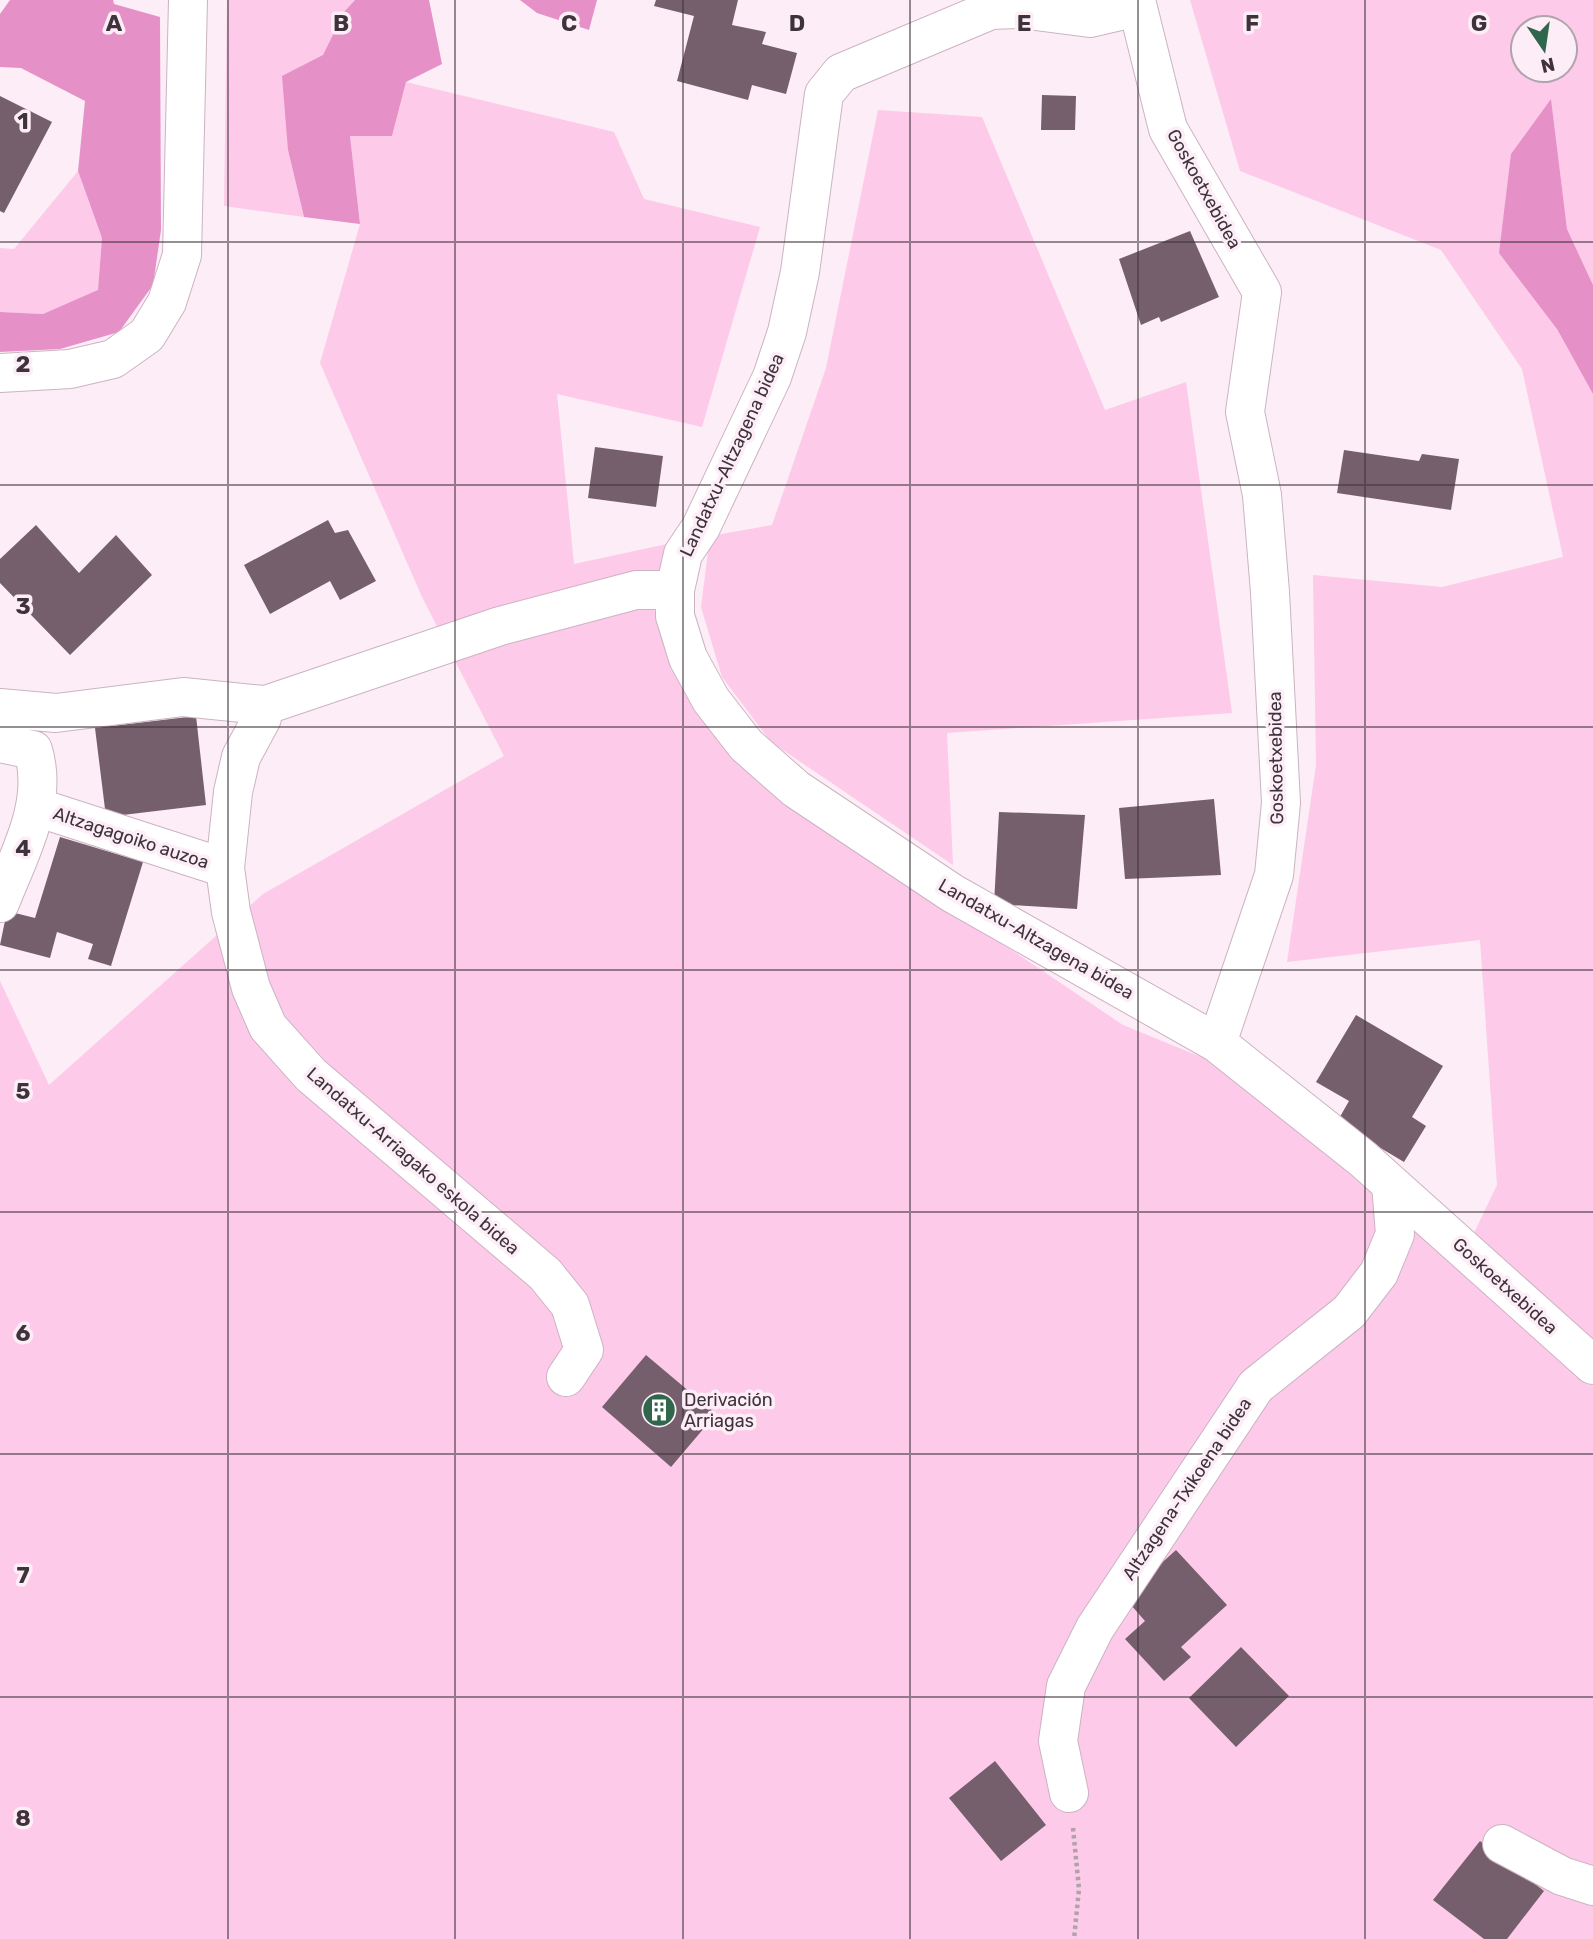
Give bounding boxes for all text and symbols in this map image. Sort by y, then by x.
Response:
text: A [106,9,123,37]
text: B [333,9,349,37]
text: C [561,9,577,37]
text: D [789,9,805,37]
text: E [1017,9,1031,37]
text: F [1245,9,1259,37]
text: G [1471,9,1487,37]
north arrow [1509,14,1579,84]
text: N [1538,52,1557,78]
text: 1 [17,107,29,135]
street label: Goskoetxebidea [1162,125,1246,253]
text: 2 [16,350,30,378]
street label: Landatxu-Altzagena bidea [675,350,789,560]
text: 3 [15,592,31,620]
street label: Goskoetxebidea [1264,691,1288,825]
street label: Altzagagoiko auzoa [50,802,212,874]
text: 4 [15,834,31,862]
street label: Landatxu-Altzagena bidea [934,874,1138,1004]
street label: Landatxu-Arriagako eskola bidea [302,1063,524,1259]
text: 5 [16,1077,31,1105]
street label: Goskoetxebidea [1448,1233,1562,1339]
text: 6 [16,1319,31,1347]
place label: Derivación Arriagas [684,1389,773,1432]
building icon: Derivación Arriagas [640,1391,678,1429]
street label: Altzagena-Txikoena bidea [1118,1394,1256,1584]
text: 7 [16,1561,30,1589]
text: 8 [15,1804,31,1832]

